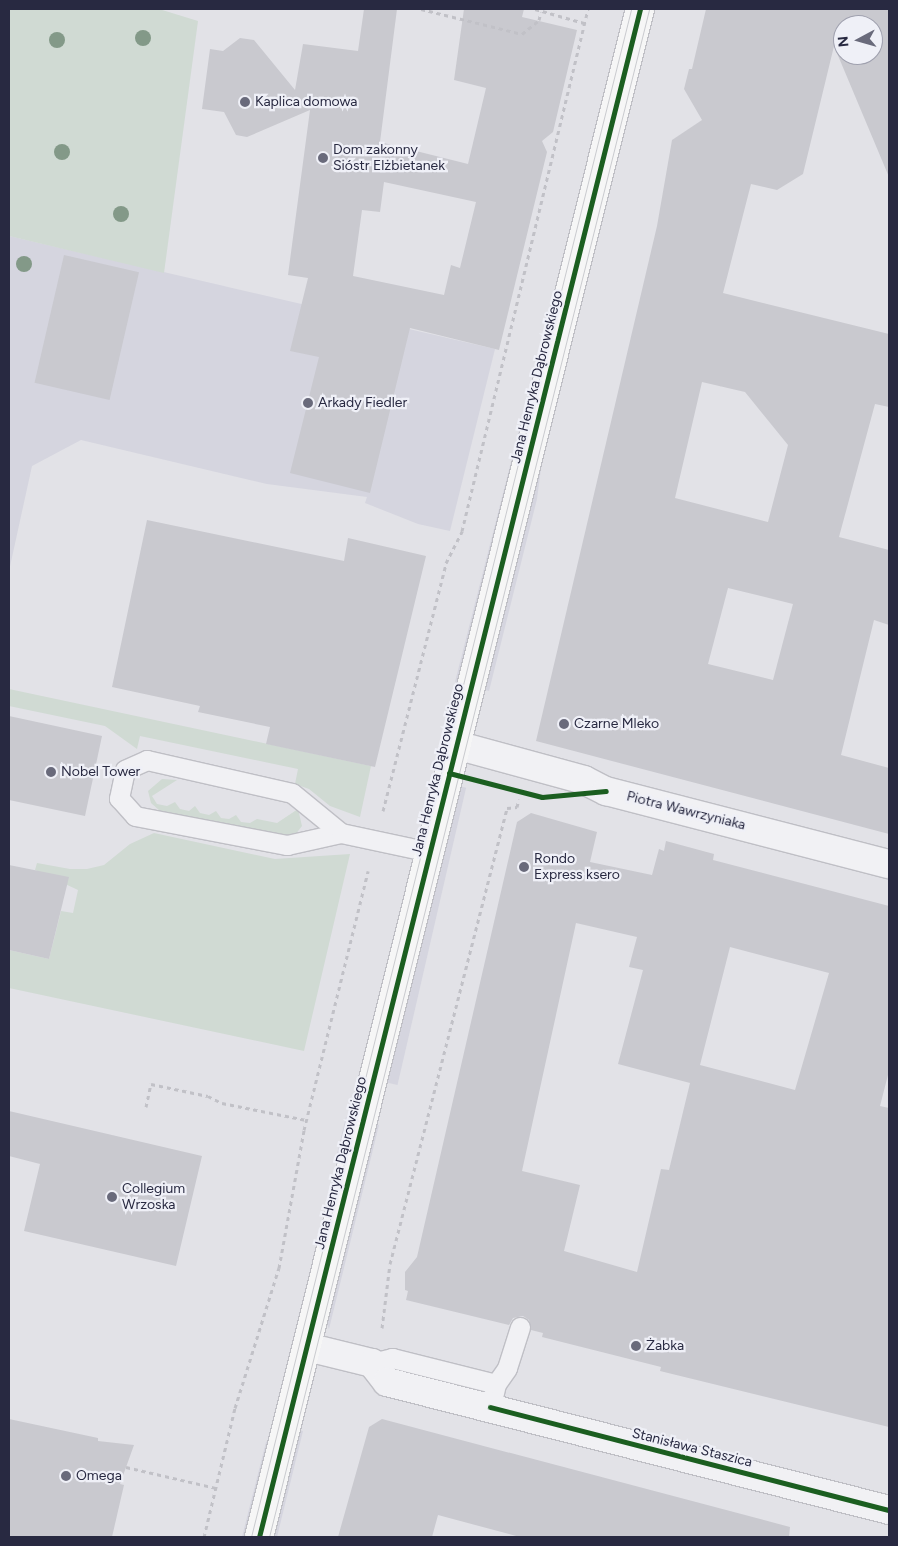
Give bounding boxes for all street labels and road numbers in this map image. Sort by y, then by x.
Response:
street label: Jana Henryka Dąbrowskiego [507,289,567,465]
street label: Jana Henryka Dąbrowskiego [408,682,468,858]
street label: Piotra Wawrzyniaka [625,788,747,834]
street label: Jana Henryka Dąbrowskiego [311,1075,371,1251]
street label: Stanisława Staszica [630,1425,754,1471]

